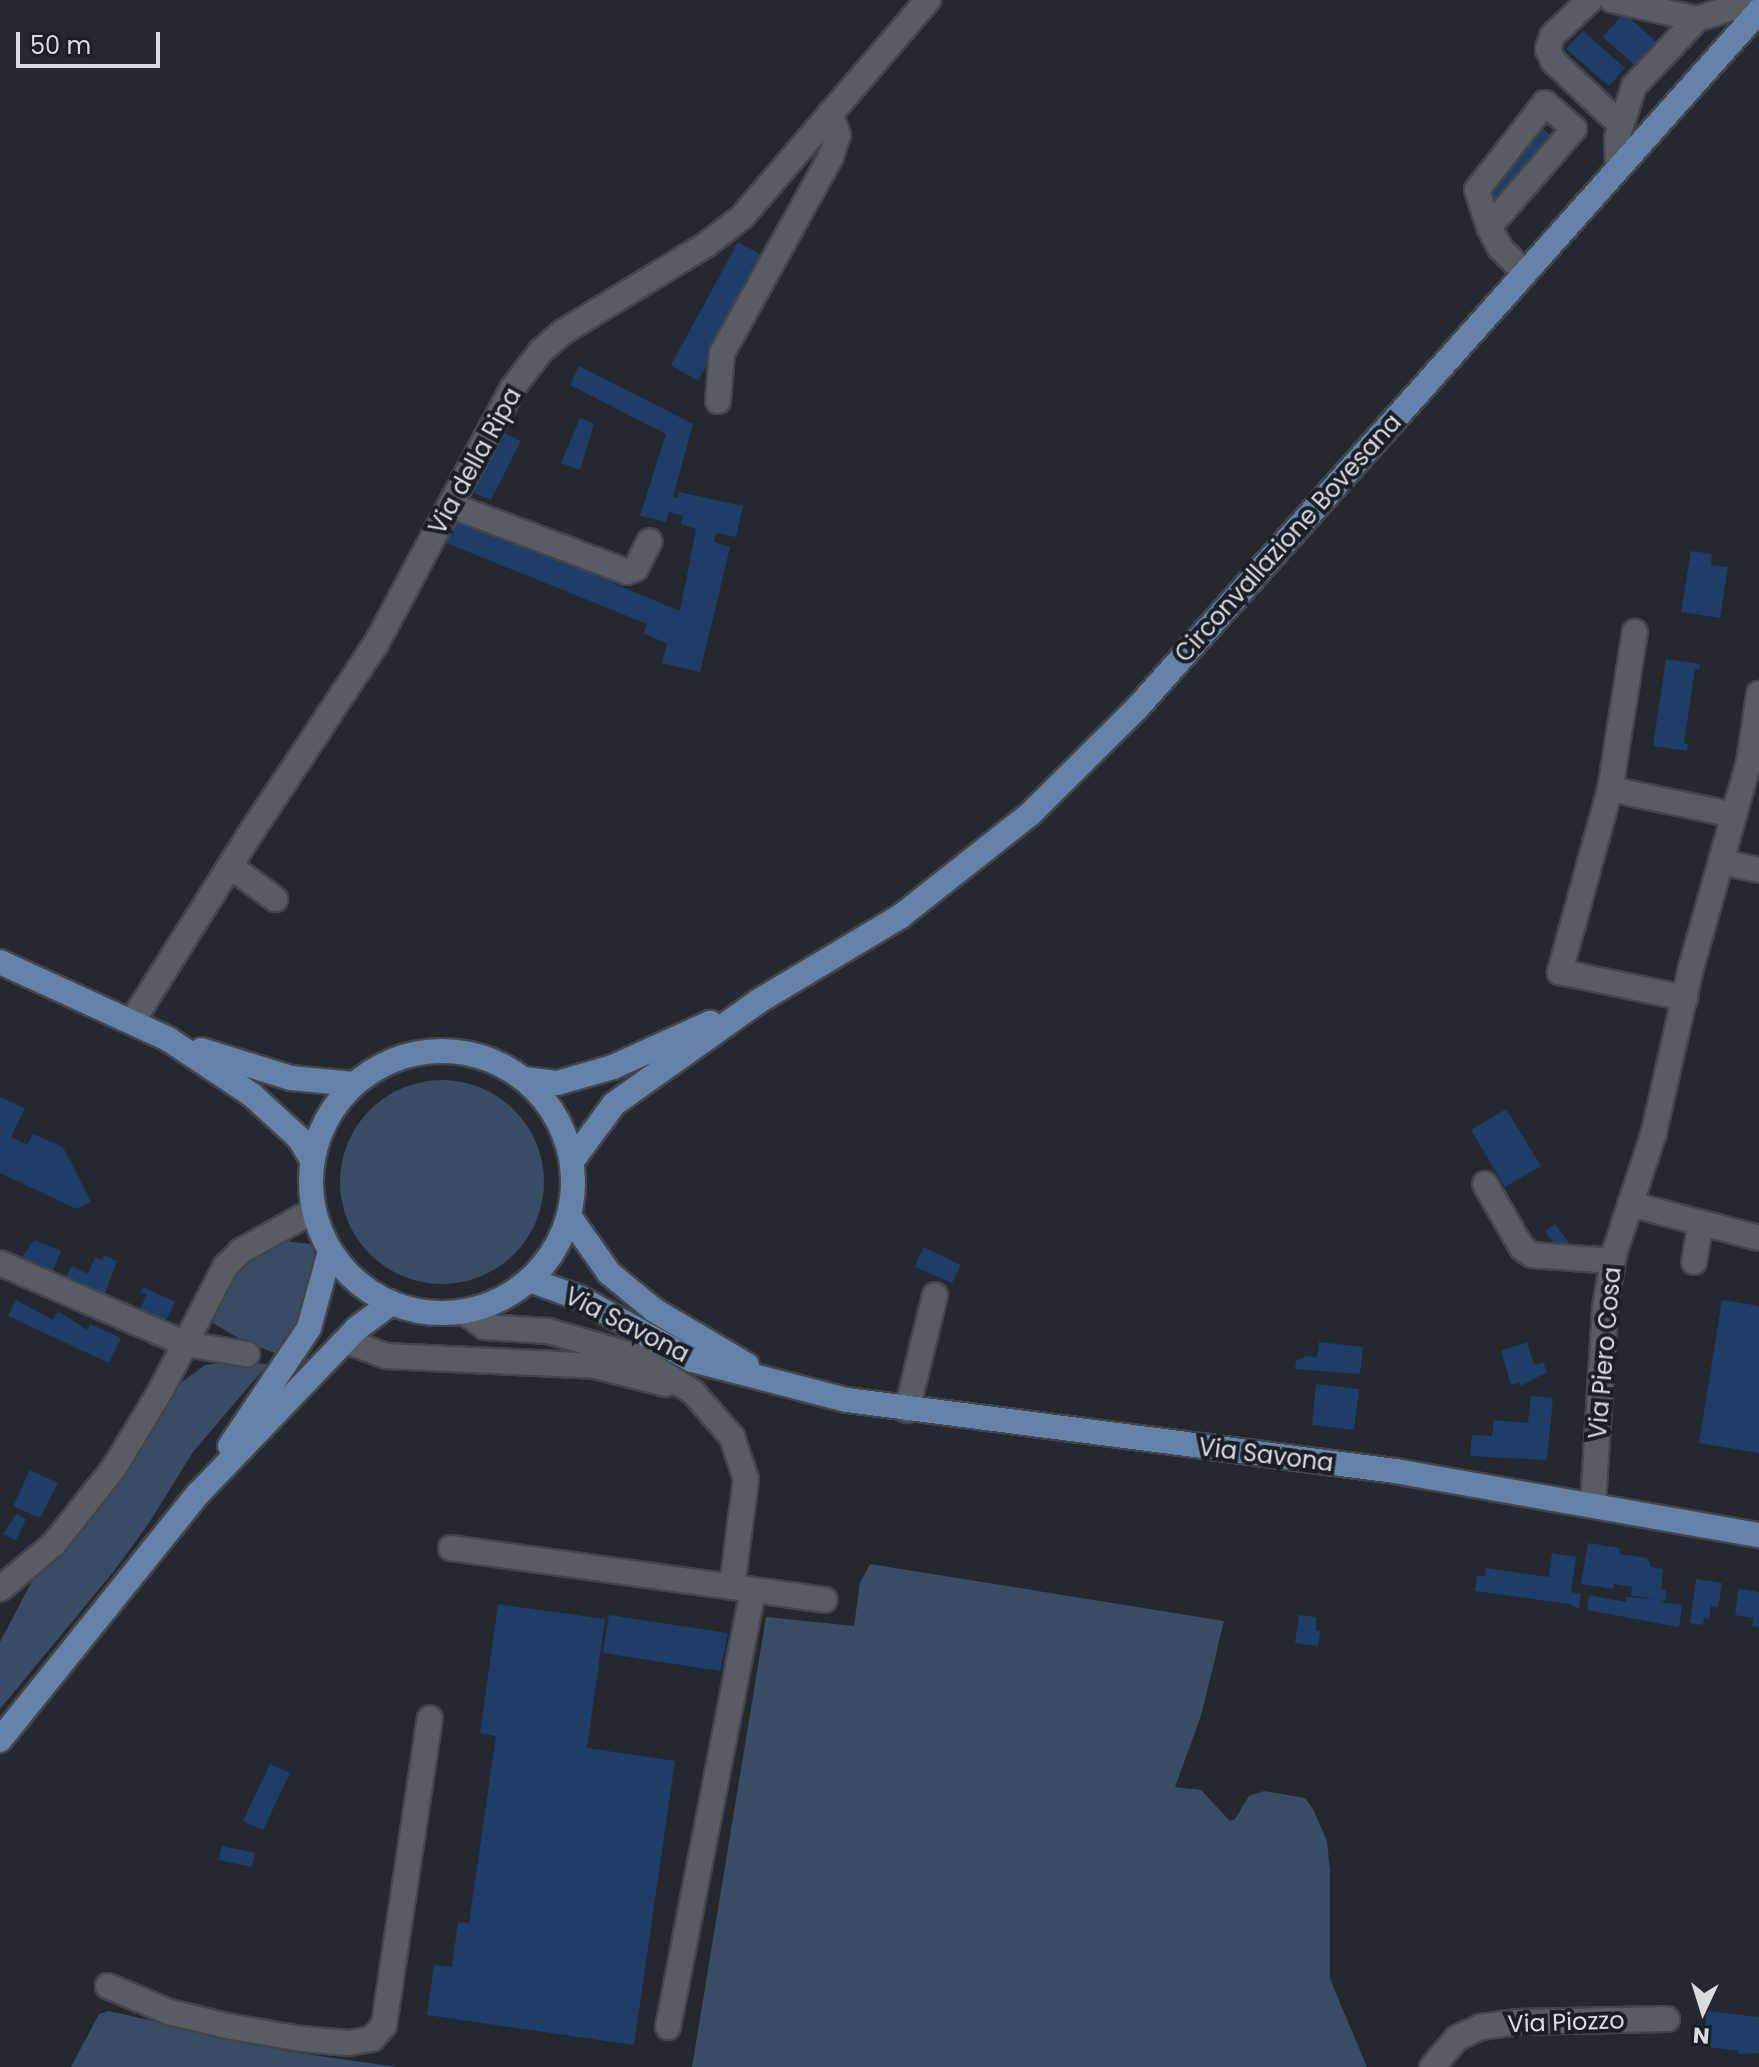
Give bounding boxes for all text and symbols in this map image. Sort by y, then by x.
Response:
scale bar [20,16,164,66]
text: 50 m [30,29,91,62]
street label: Via della Ripa [423,383,527,539]
street label: Circonvallazione Bovesana [1169,408,1407,668]
street label: Via Piero Cosa [1583,1266,1627,1440]
street label: Via Savona [560,1281,694,1369]
street label: Via Savona [1197,1432,1335,1478]
north arrow [1663,1971,1743,2051]
street label: Via Piozzo [1507,2006,1625,2038]
text: N [1692,2019,1711,2051]

